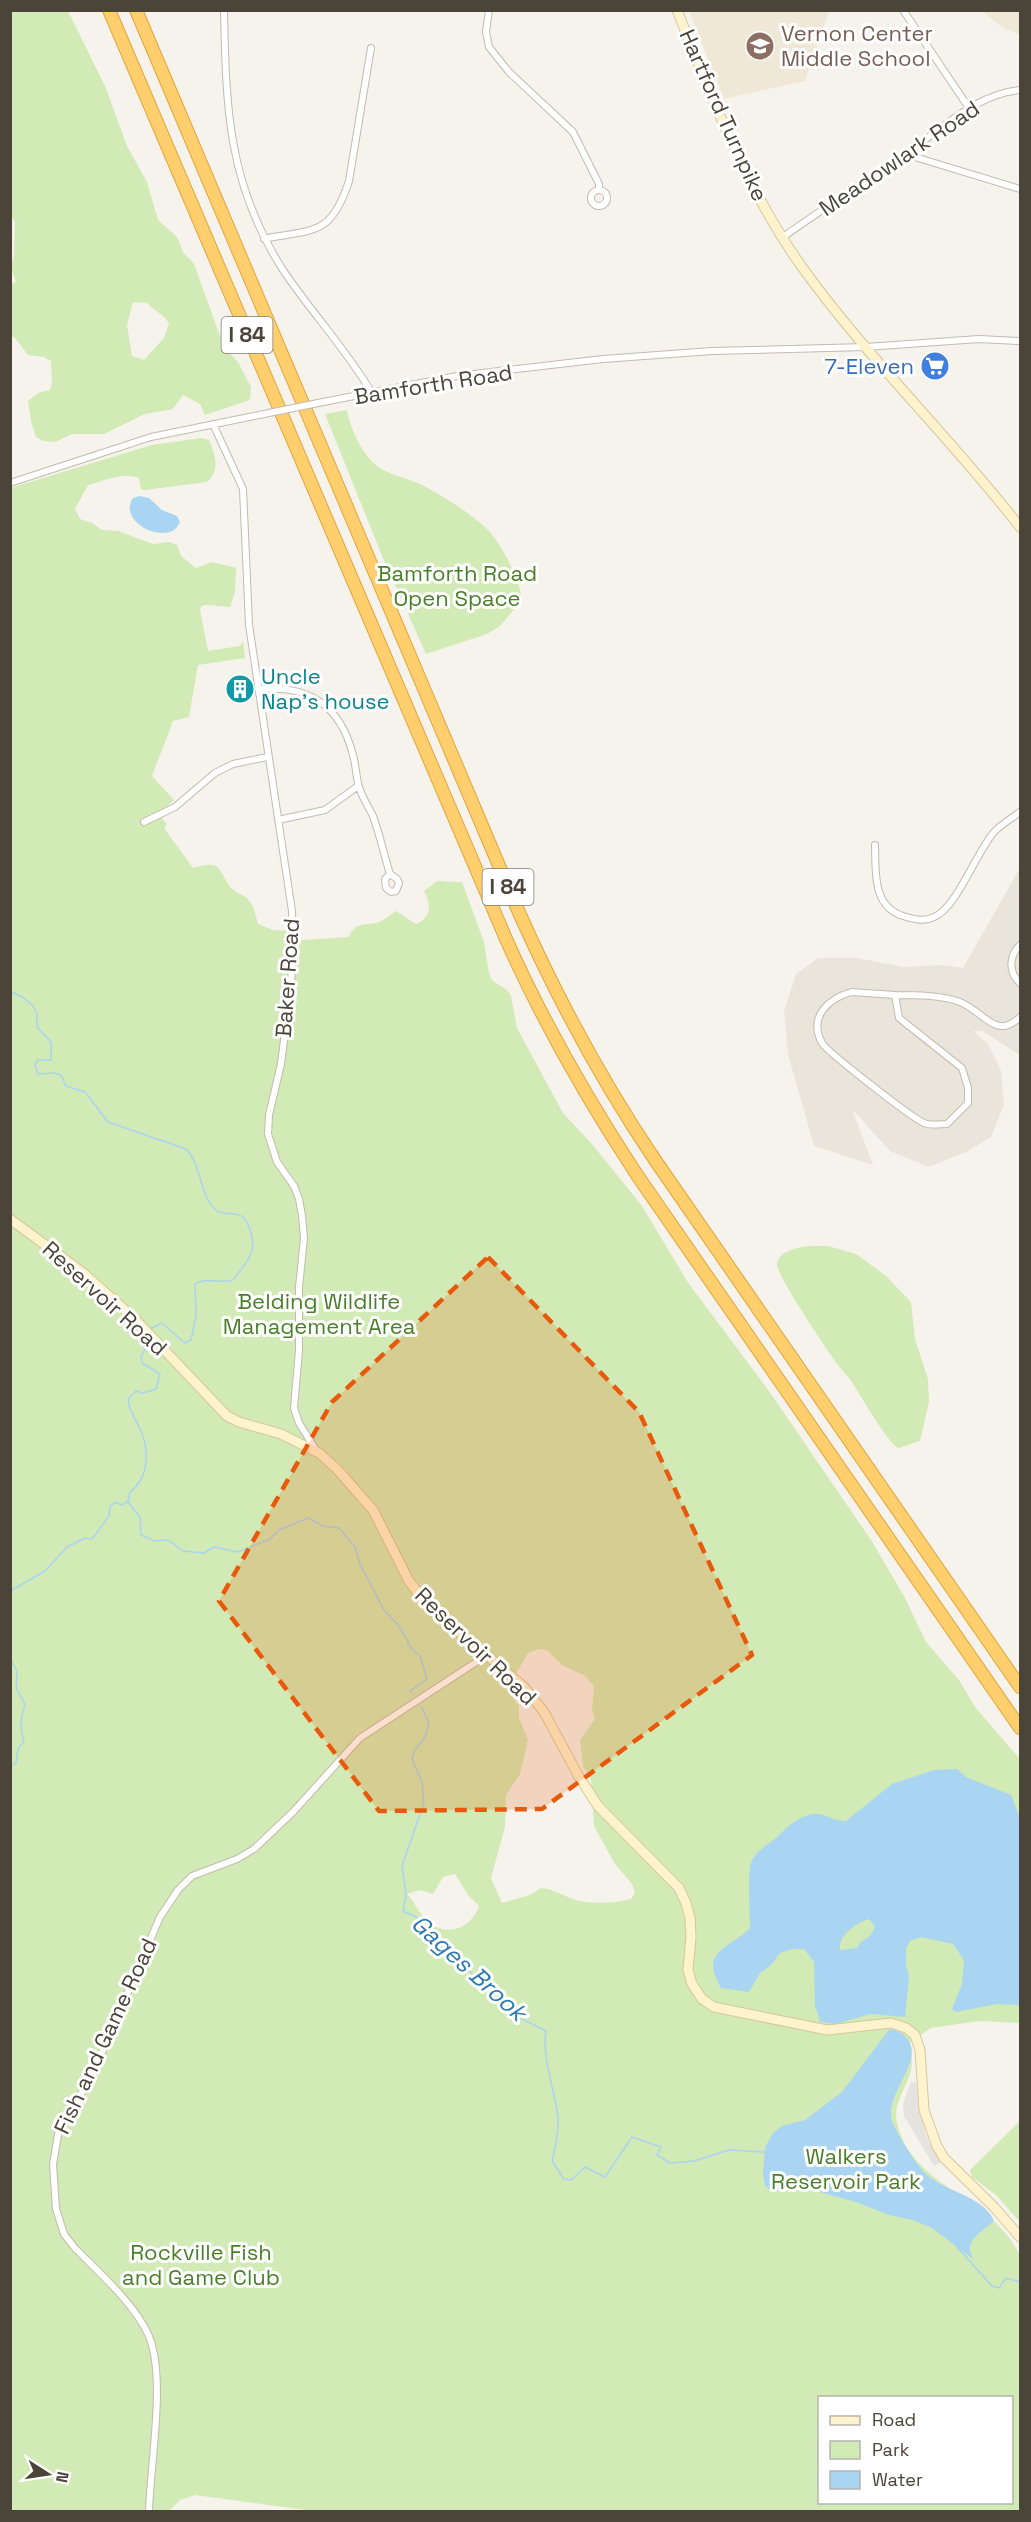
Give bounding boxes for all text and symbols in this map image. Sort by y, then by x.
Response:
place label: Vernon Center Middle School [781,19,933,72]
street label: Hartford Turnpike [674,25,774,205]
school or university icon: Vernon Center Middle School [744,30,776,62]
street label: Meadowlark Road [813,94,985,222]
road number: I 84 [222,317,272,353]
supermarket icon: 7-Eleven [919,350,951,382]
place label: 7-Eleven [825,352,914,380]
street label: Bamforth Road [352,358,514,410]
park label: Bamforth Road Open Space [377,559,537,612]
place label: Uncle Nap's house [261,662,390,715]
building icon: Uncle Nap's house [224,673,256,705]
road number: I 84 [482,869,534,905]
street label: Baker Road [269,917,305,1039]
street label: Reservoir Road [37,1235,173,1361]
park label: Belding Wildlife Management Area [223,1287,416,1340]
street label: Reservoir Road [409,1581,543,1711]
water label: Gages Brook [405,1908,536,2030]
street label: Fish and Game Road [47,1934,163,2138]
park label: Walkers Reservoir Park [771,2142,921,2195]
park label: Rockville Fish and Game Club [122,2238,280,2291]
legend [818,2396,1013,2504]
text: Road [872,2408,916,2431]
text: Park [872,2438,910,2461]
north arrow [18,2444,78,2504]
text: Water [872,2468,923,2491]
text: N [51,2470,74,2484]

